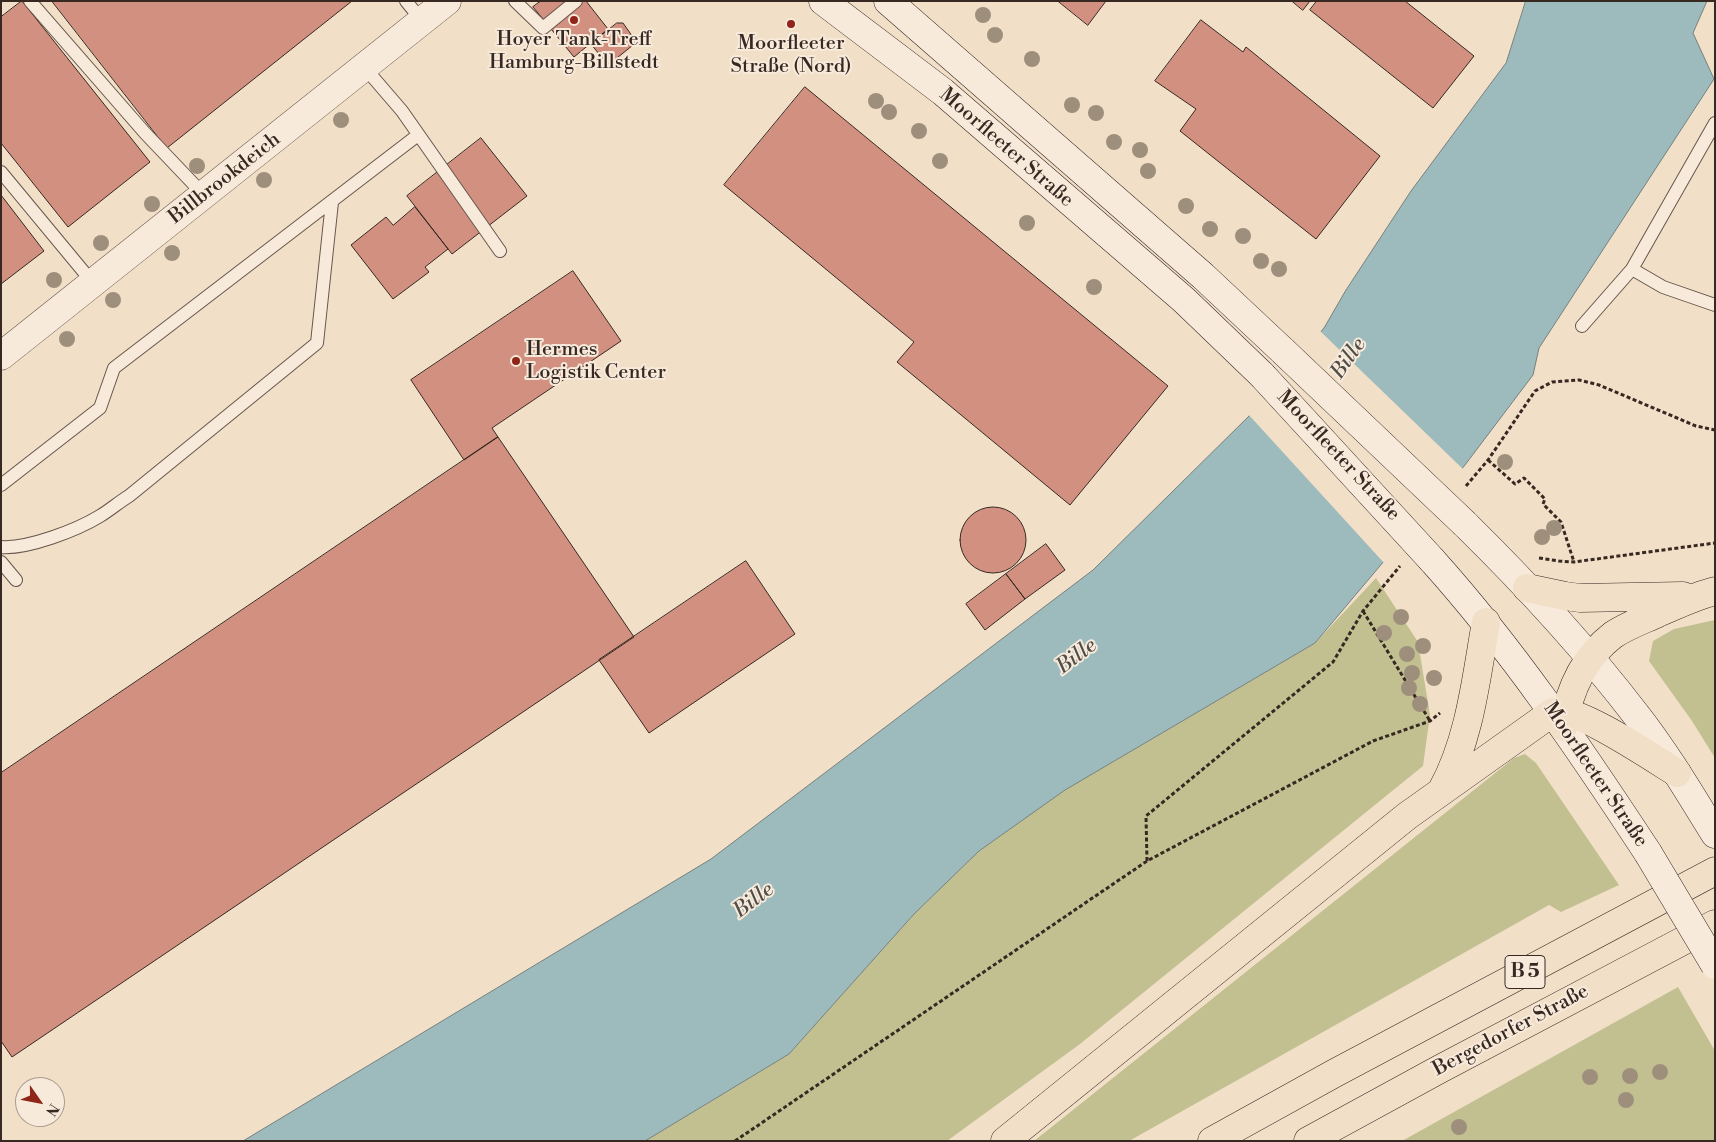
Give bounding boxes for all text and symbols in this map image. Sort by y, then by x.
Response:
marker: Hoyer Tank-Treff Hamburg-Billstedt [568,14,580,26]
marker: Moorfleeter Straße (Nord) [785,18,797,30]
place label: Hoyer Tank-Treff Hamburg-Billstedt [489,28,659,75]
place label: Moorfleeter Straße (Nord) [731,32,851,79]
street label: Moorfleeter Straße [934,83,1078,213]
street label: Billbrookdeich [164,128,286,230]
water label: Bille [1326,334,1372,384]
place label: Hermes Logistik Center [526,338,666,385]
marker: Hermes Logistik Center [510,355,522,367]
street label: Moorfleeter Straße [1271,386,1405,526]
water label: Bille [1052,634,1102,680]
street label: Moorfleeter Straße [1538,698,1652,852]
water label: Bille [729,878,779,924]
road number: B 5 [1505,956,1545,989]
street label: Bergedorfer Straße [1429,980,1593,1082]
north arrow [15,1077,65,1127]
text: N [41,1100,62,1119]

